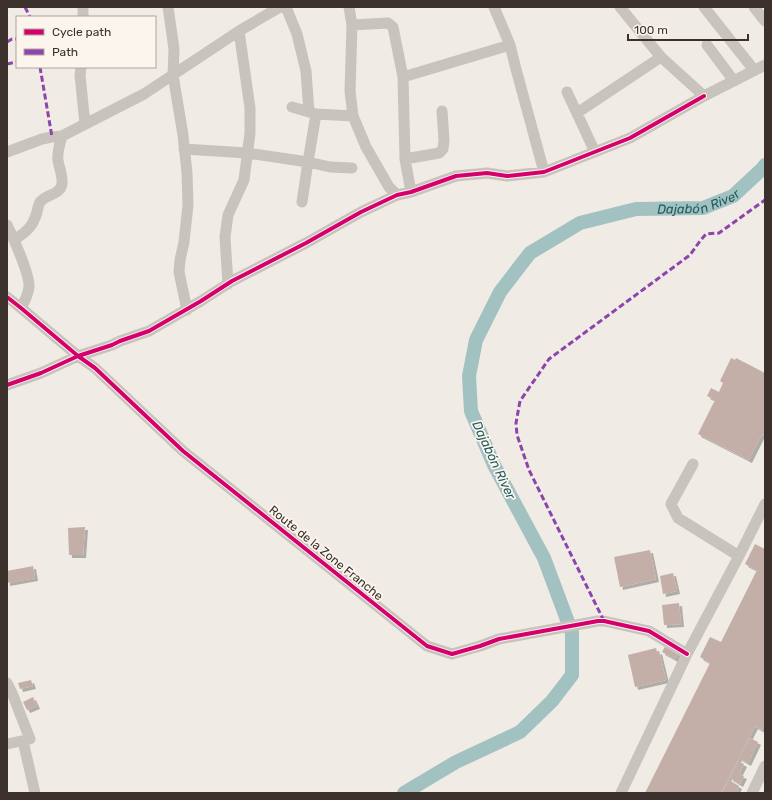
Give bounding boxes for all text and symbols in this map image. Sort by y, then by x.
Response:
legend [16,16,156,68]
scale bar [628,16,748,42]
text: 100 m [634,23,668,37]
text: Cycle path [52,25,111,39]
text: Path [52,45,78,59]
water label: Dajabón River [657,185,744,216]
water label: Dajabón River [469,418,519,502]
street label: Route de la Zone Franche [266,503,386,603]

